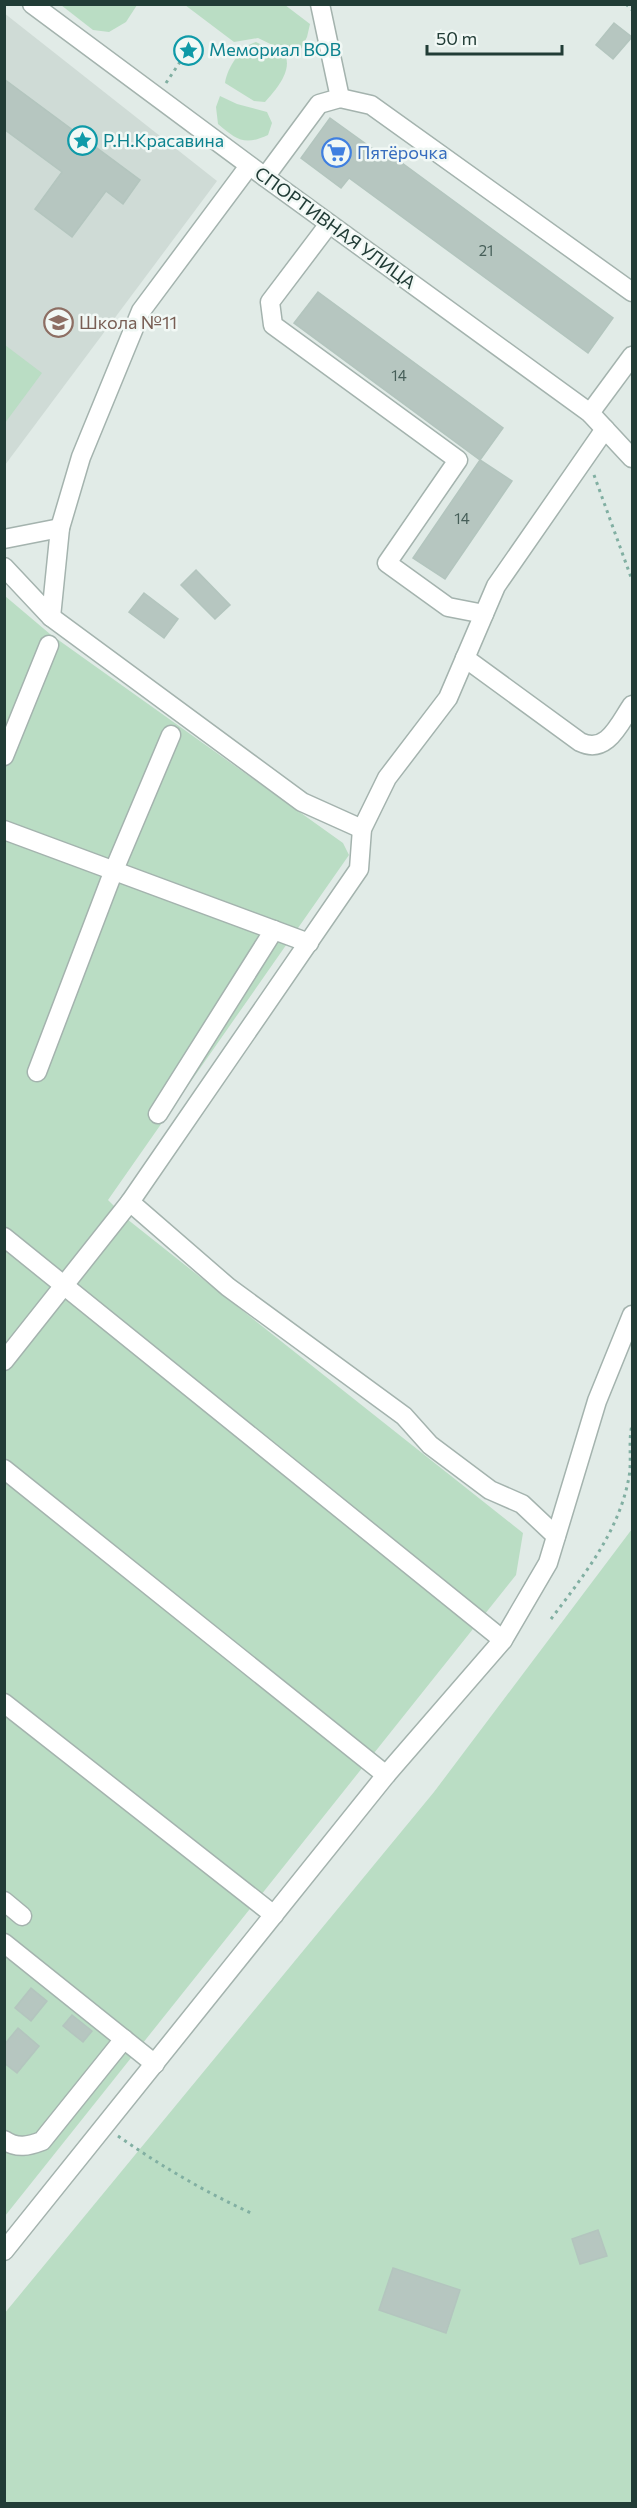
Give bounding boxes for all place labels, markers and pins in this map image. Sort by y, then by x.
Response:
place icon: Мемориал ВОВ [172,34,204,66]
place label: Мемориал ВОВ [209,38,341,60]
place icon: Р.Н.Красавина [66,125,98,157]
place label: Р.Н.Красавина [103,129,224,151]
supermarket icon: Пятёрочка [320,137,352,169]
place label: Пятёрочка [357,141,448,163]
school or university icon: Школа №11 [42,307,74,339]
place label: Школа №11 [79,311,177,333]

